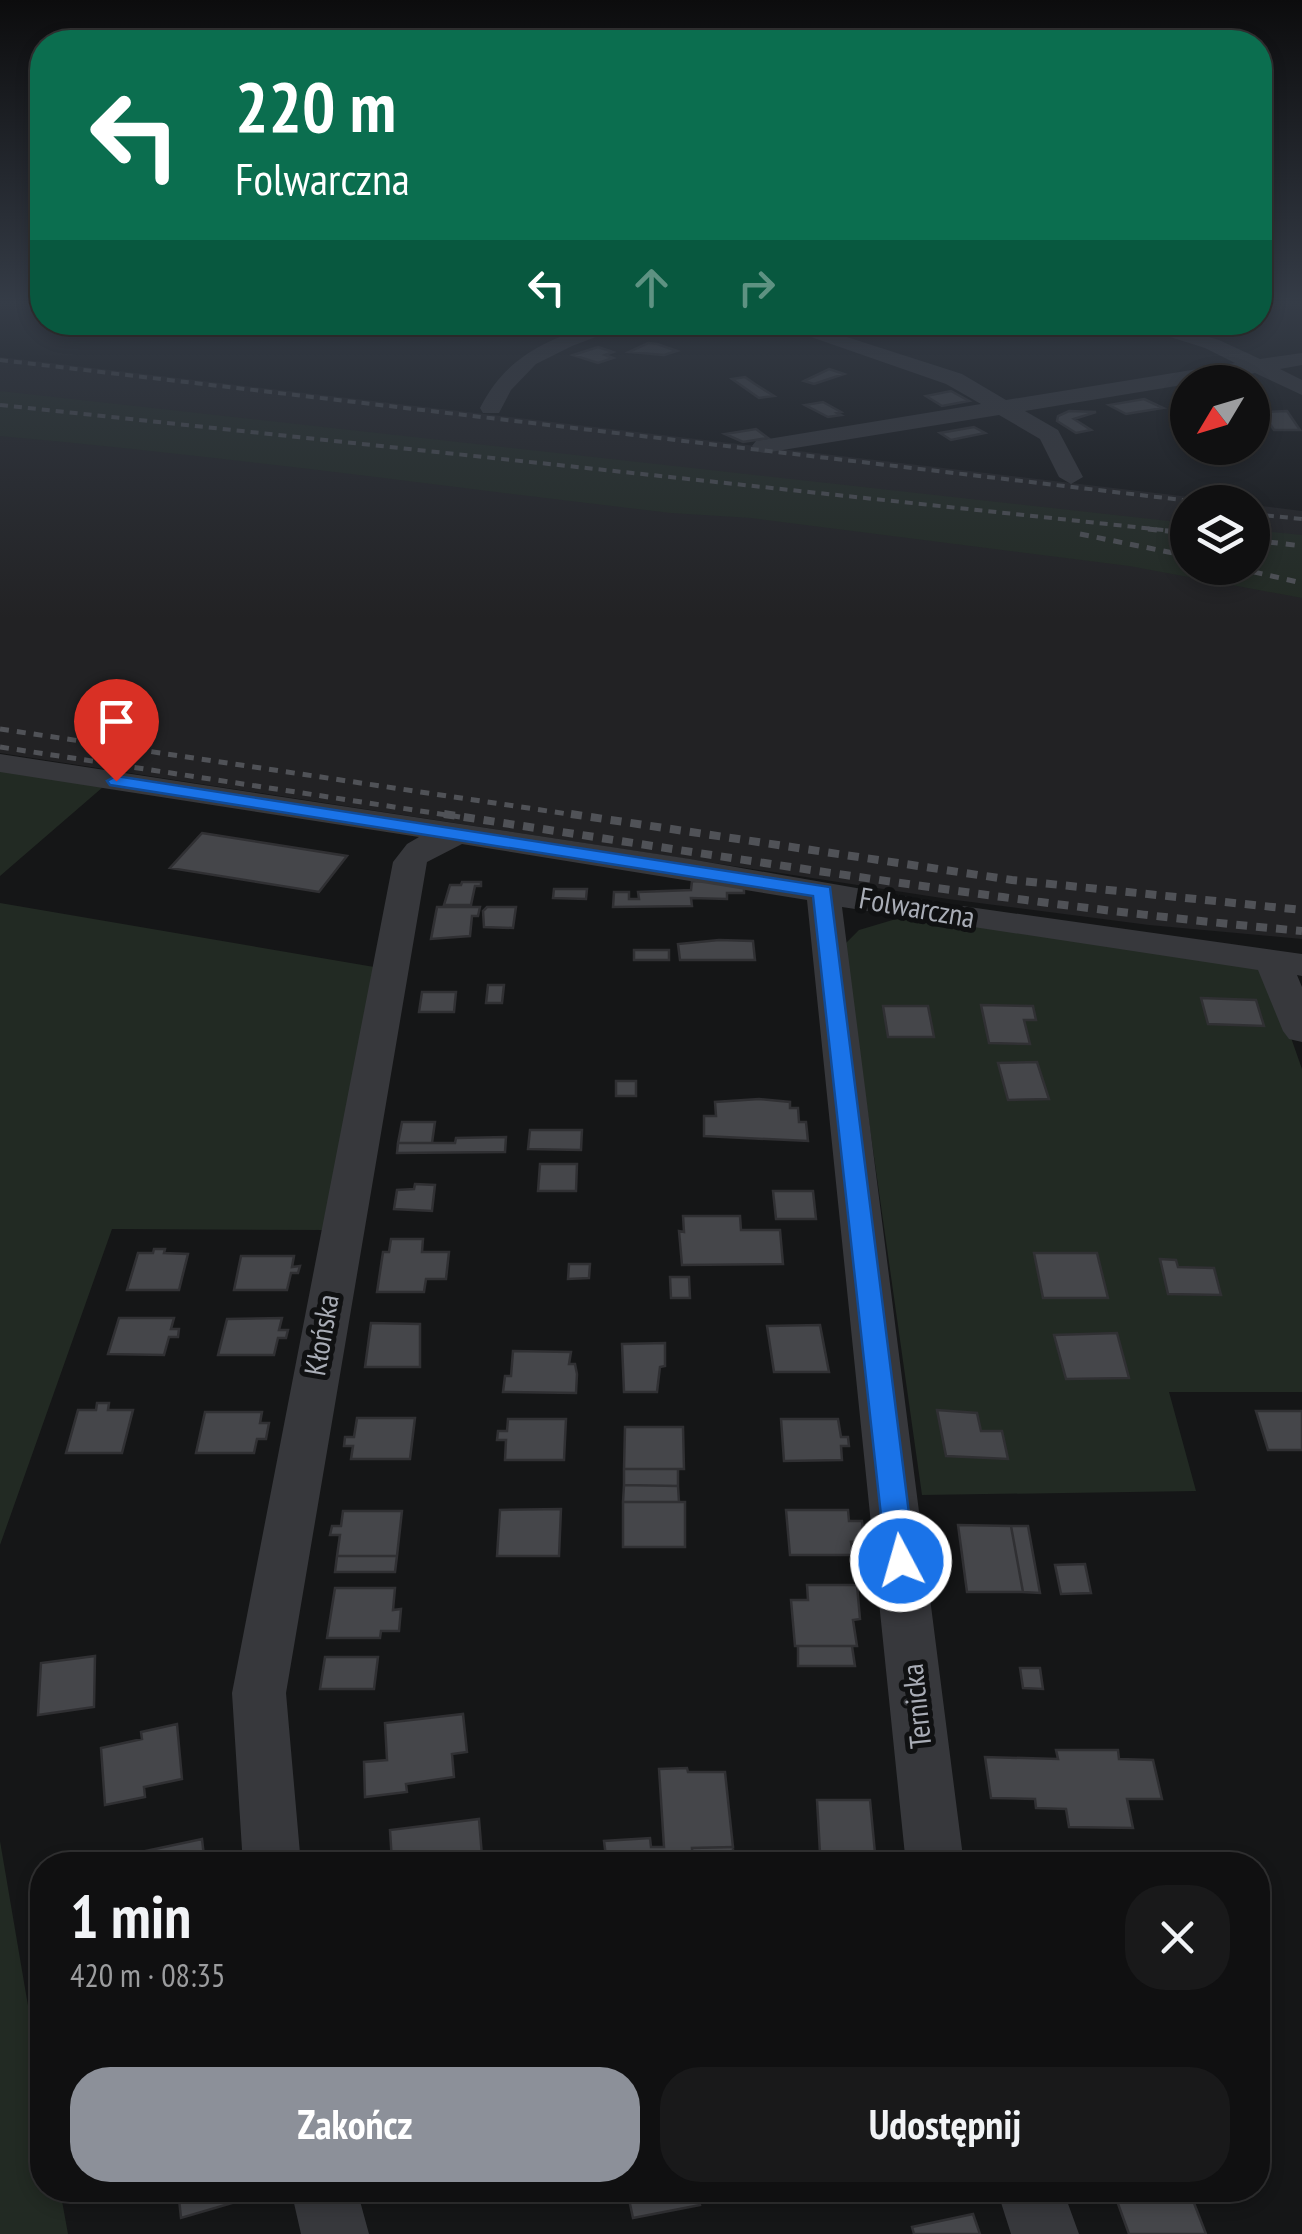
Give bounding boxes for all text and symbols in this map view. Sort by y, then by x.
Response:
text: 220 m [235,61,396,151]
icon: left [70,70,200,200]
text: Folwarczna [235,149,410,207]
icon: left [519,260,574,315]
icon: ahead [624,260,679,315]
icon: right [729,260,784,315]
north arrow [1170,365,1270,465]
map controls [1170,365,1270,585]
button: layers [1170,485,1270,585]
pin [74,679,159,782]
icon: arrive [89,694,144,749]
street label: Folwarczna [856,877,978,936]
street label: Kłońska [294,1291,347,1378]
position arrow [849,1509,953,1613]
street label: Ternicka [892,1662,939,1750]
text: 1 min [70,1877,191,1955]
button: close [1125,1885,1230,1990]
text: 420 m · 08:35 [70,1954,225,1996]
button: Zakończ [70,2067,640,2182]
button: Udostępnij [660,2067,1230,2182]

